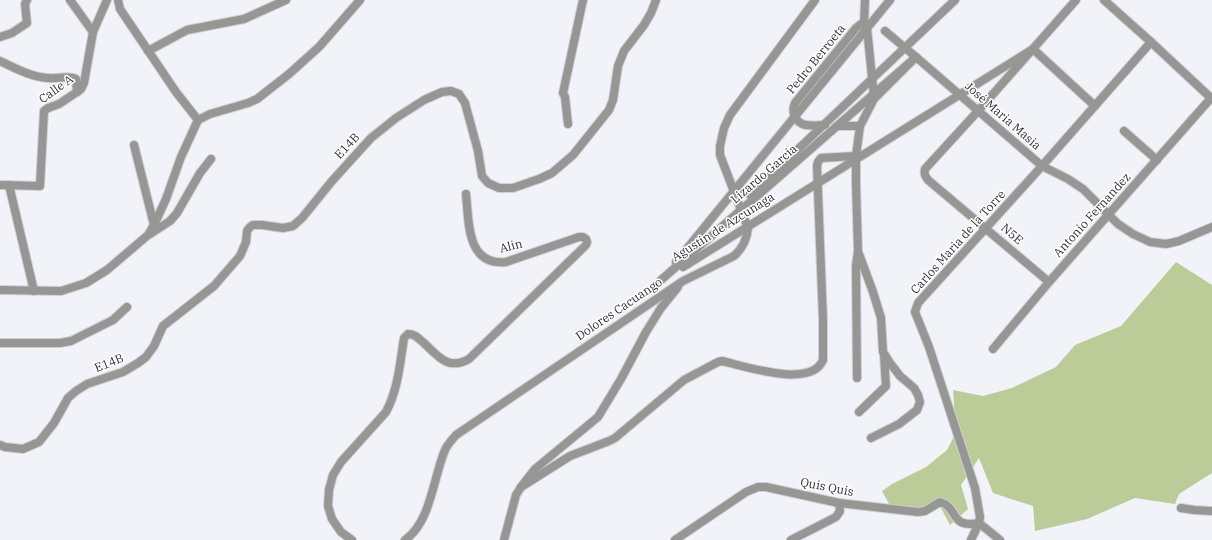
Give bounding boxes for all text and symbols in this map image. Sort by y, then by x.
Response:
street label: Pedro Berroeta [783,21,849,97]
street label: Calle A [36,71,76,106]
street label: José Maria Masia [962,79,1045,153]
street label: E14B [331,130,362,162]
street label: Lizardo Garcia [727,140,800,206]
street label: Antonio Fernandez [1050,169,1133,260]
street label: Carlos Maria de la Torre [907,187,1008,297]
street label: Agustin de Azcunaga [669,189,777,264]
street label: N5E [998,220,1026,247]
street label: Alin [498,235,524,256]
street label: Dolores Cacuango [573,274,665,343]
street label: E14B [92,350,126,375]
street label: Quis Quis [799,474,855,499]

